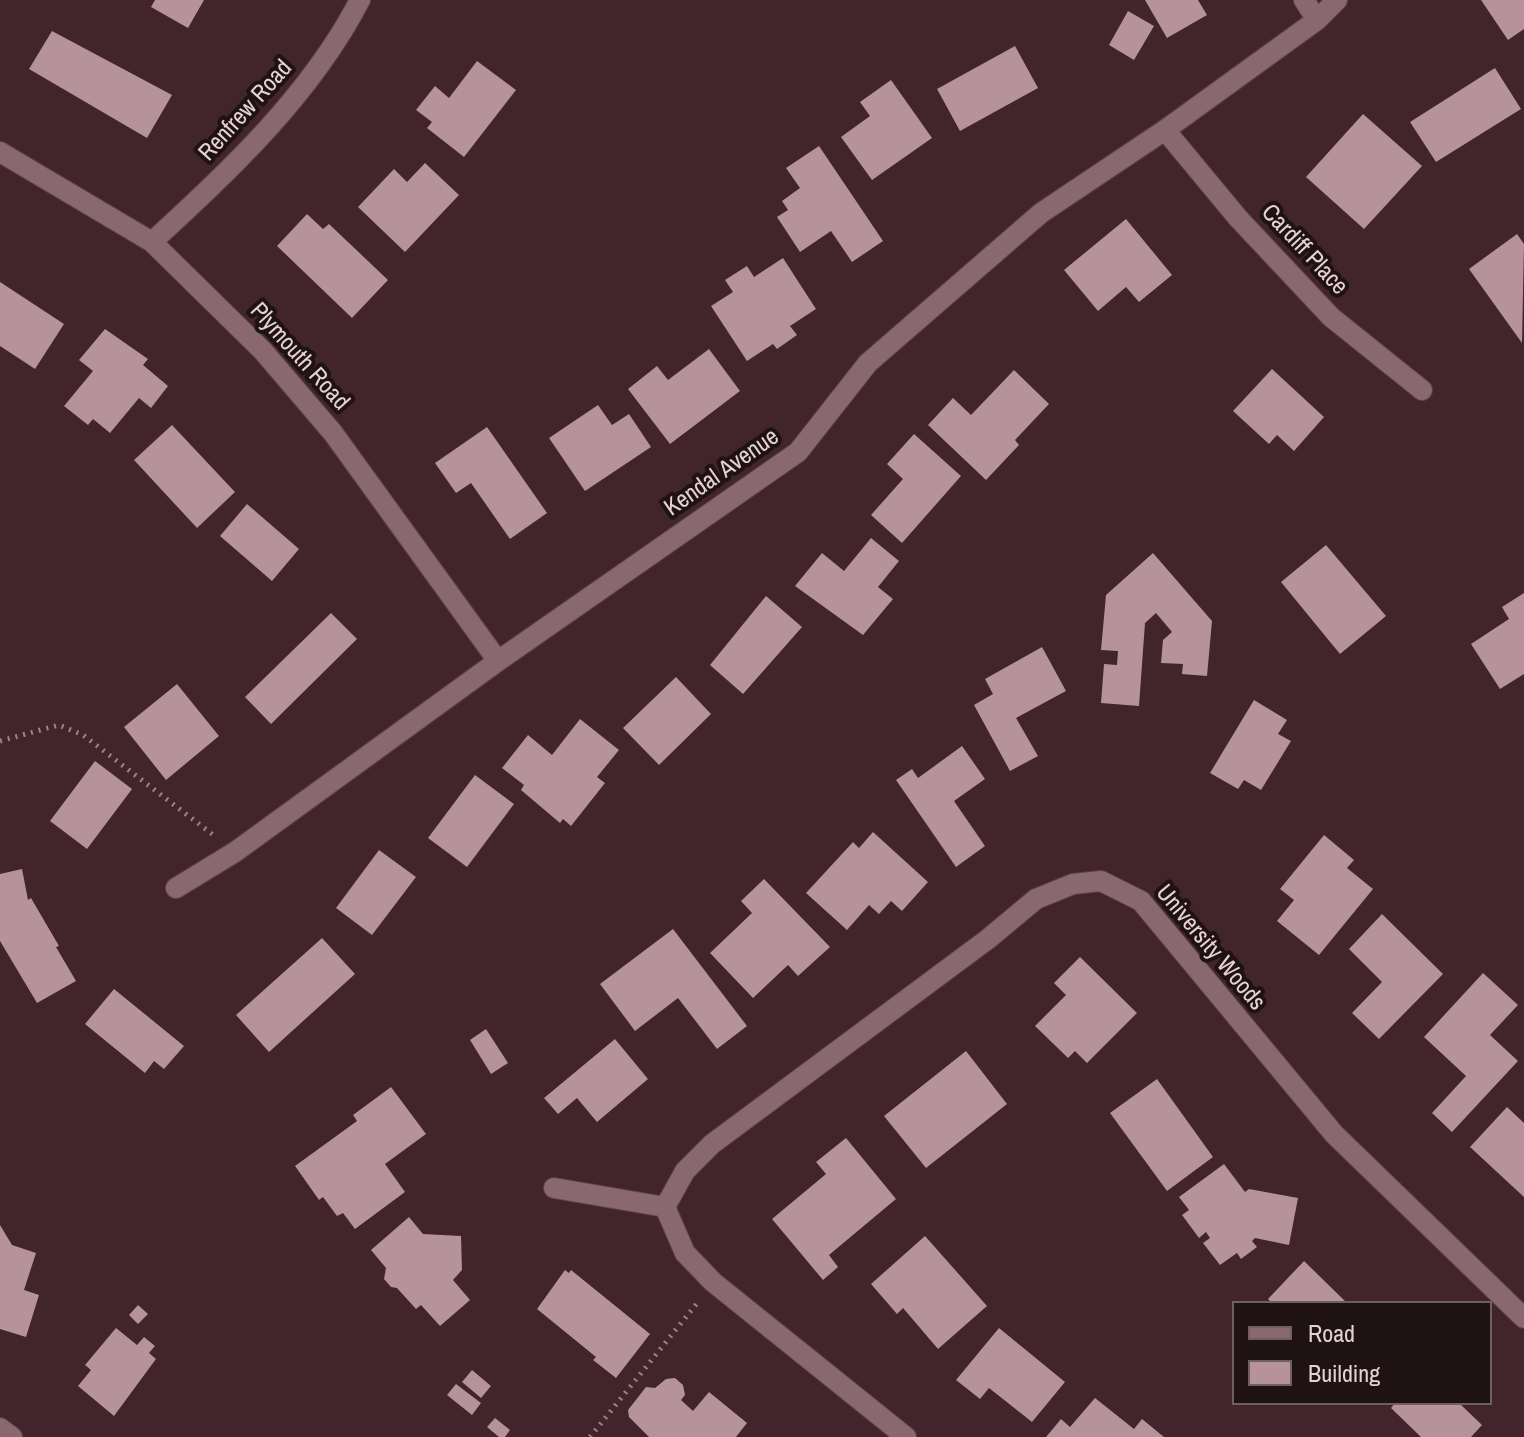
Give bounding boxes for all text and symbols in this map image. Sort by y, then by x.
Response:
street label: Renfrew Road [193,55,299,167]
street label: Cardiff Place [1255,199,1353,301]
street label: Plymouth Road [243,297,355,417]
street label: Kendal Avenue [659,423,785,523]
street label: University Woods [1149,879,1271,1017]
legend [1232,1301,1492,1405]
text: Road [1308,1317,1355,1349]
text: Building [1308,1357,1380,1389]

